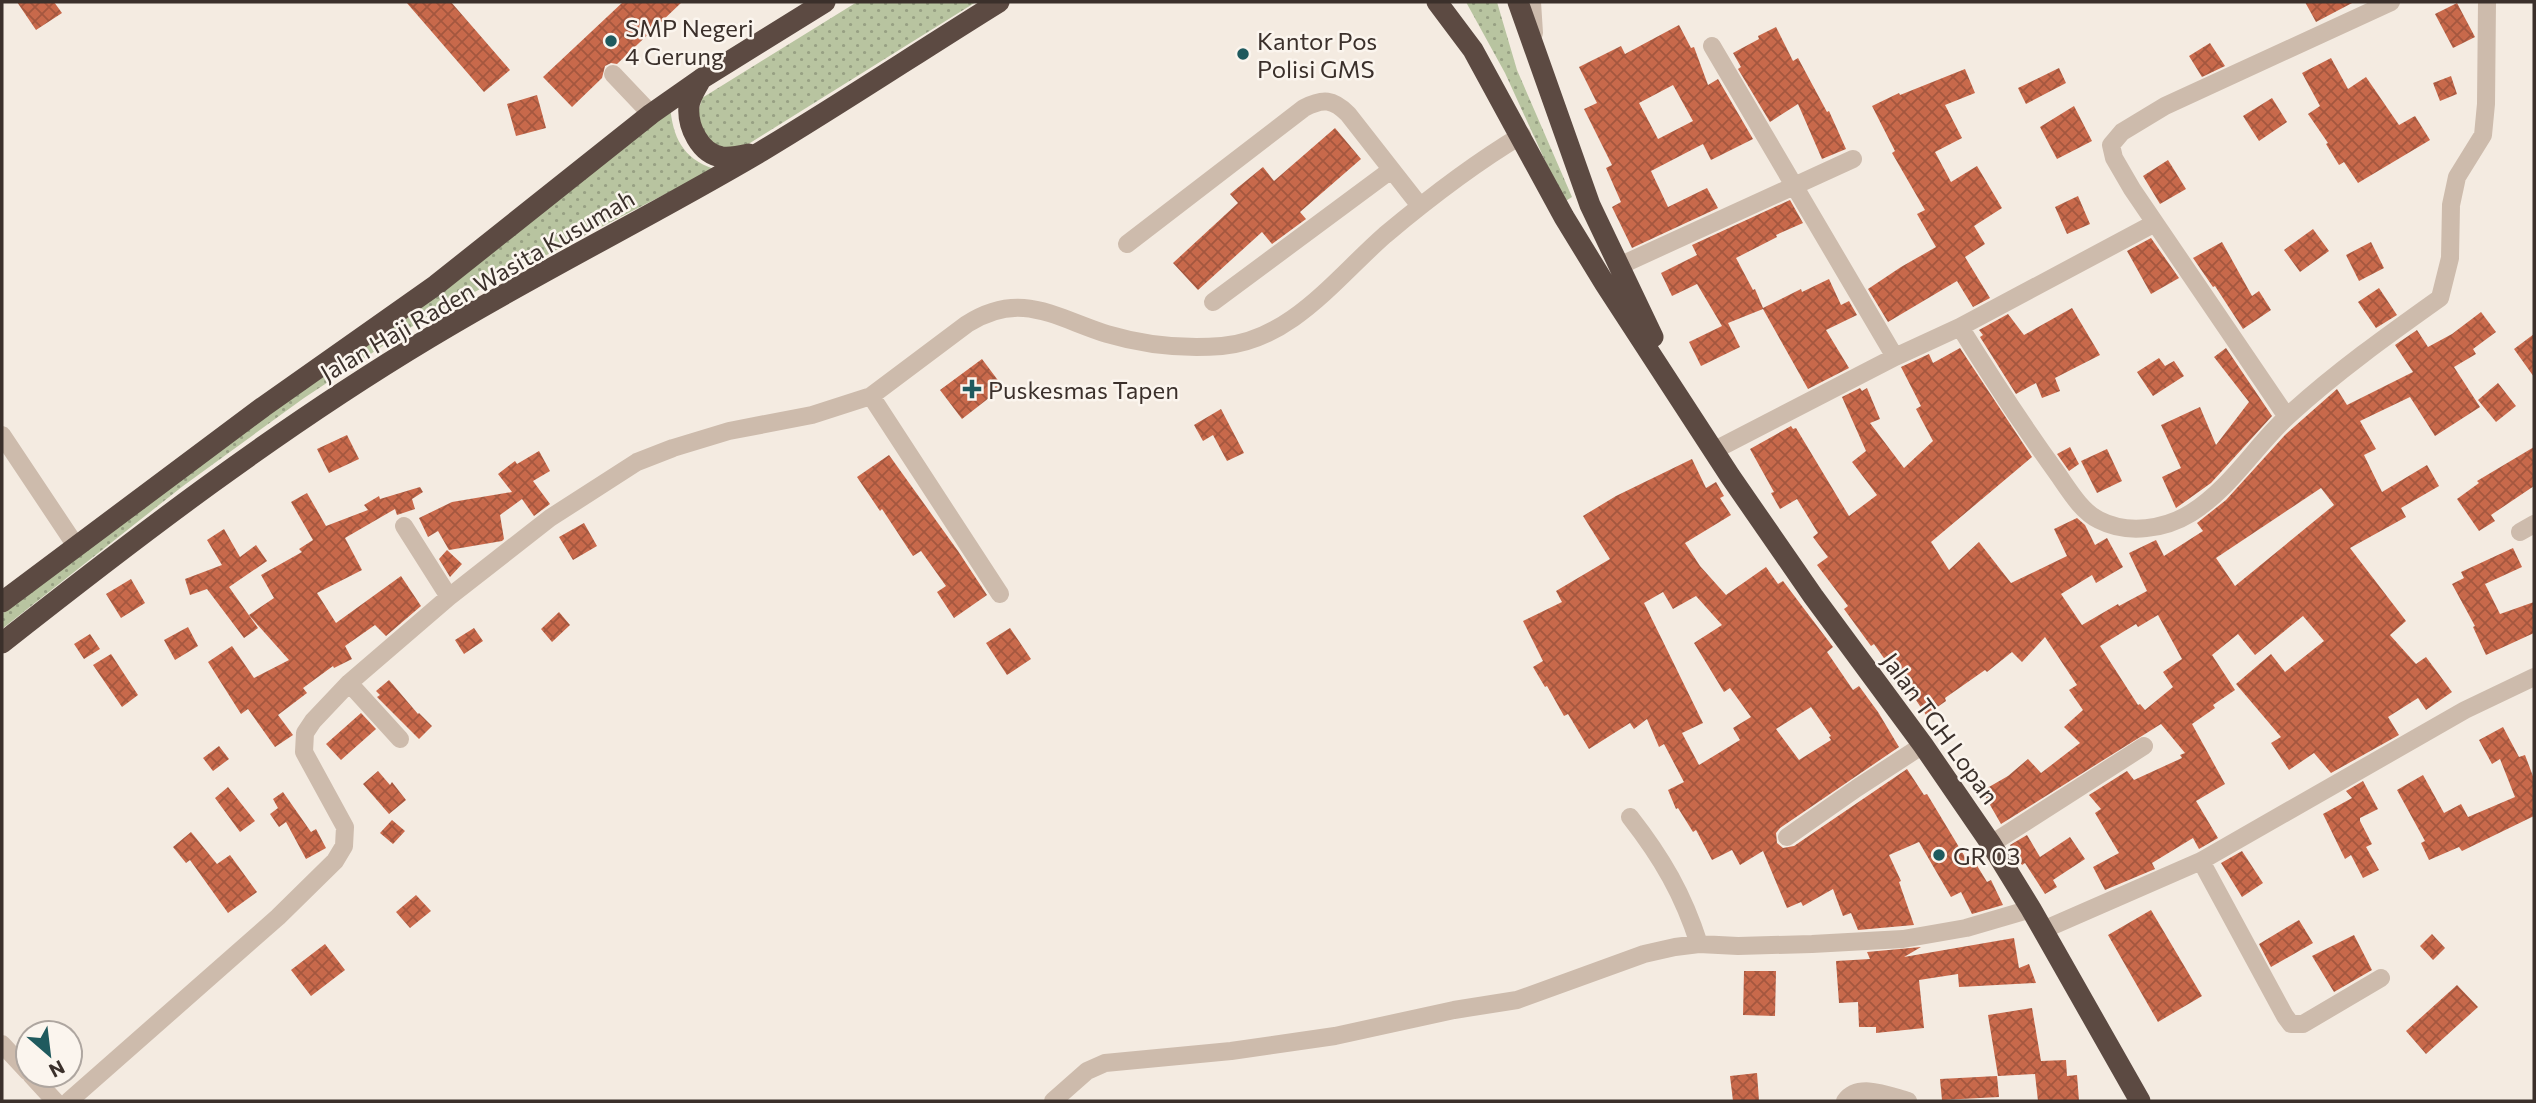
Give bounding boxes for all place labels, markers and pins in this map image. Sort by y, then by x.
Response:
place label: SMP Negeri 4 Gerung [625,13,754,70]
place label: Kantor Pos Polisi GMS [1257,26,1377,83]
marker: SMP Negeri 4 Gerung [603,33,619,49]
marker: Kantor Pos Polisi GMS [1235,46,1251,62]
place label: Puskesmas Tapen [988,375,1179,404]
marker: Puskesmas Tapen [962,379,982,399]
place label: GR 03 [1953,841,2021,870]
marker: GR 03 [1931,847,1947,863]

